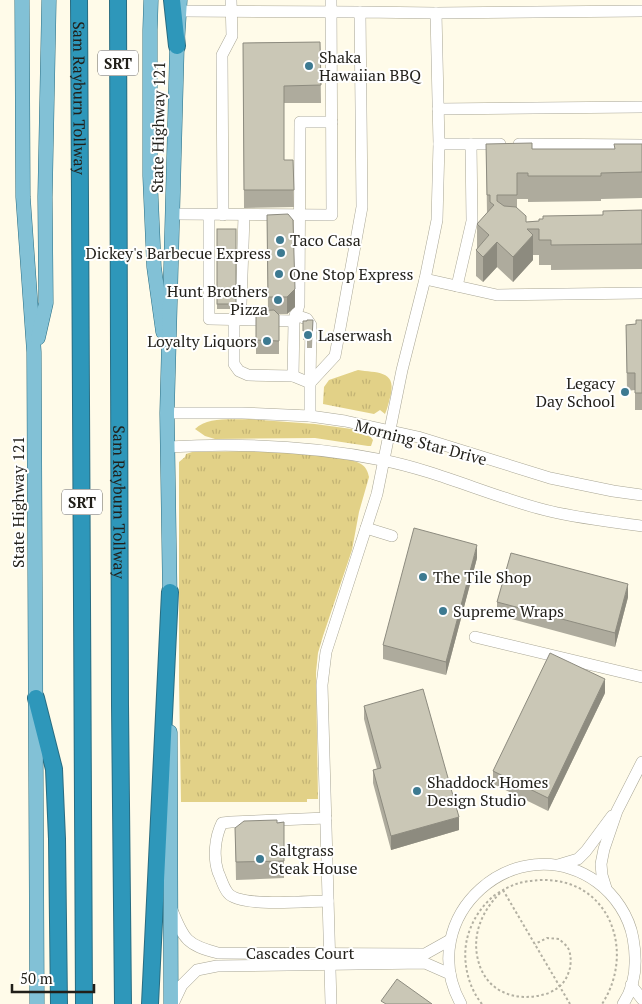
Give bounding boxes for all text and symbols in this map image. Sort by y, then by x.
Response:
street label: Sam Rayburn Tollway [68,21,91,176]
place label: Shaka Hawaiian BBQ [319,46,422,86]
road number: SRT [98,50,138,76]
marker: Shaka Hawaiian BBQ [303,60,315,72]
street label: State Highway 121 [146,61,170,193]
place label: Taco Casa [290,229,361,251]
marker: Taco Casa [274,234,286,246]
place label: Dickey's Barbecue Express [85,242,271,264]
marker: Dickey's Barbecue Express [275,247,287,259]
place label: One Stop Express [289,263,413,285]
marker: One Stop Express [273,268,285,280]
place label: Hunt Brothers Pizza [167,280,268,320]
marker: Hunt Brothers Pizza [272,294,284,306]
place label: Laserwash [318,324,393,346]
marker: Laserwash [302,329,314,341]
place label: Loyalty Liquors [147,330,257,352]
marker: Loyalty Liquors [261,335,273,347]
place label: Legacy Day School [536,372,616,412]
marker: Legacy Day School [619,386,631,398]
street label: Morning Star Drive [353,414,489,470]
street label: Sam Rayburn Tollway [108,425,131,580]
street label: State Highway 121 [7,436,29,568]
road number: SRT [62,490,102,514]
place label: The Tile Shop [433,566,532,588]
marker: The Tile Shop [417,571,429,583]
place label: Supreme Wraps [453,600,564,622]
marker: Supreme Wraps [437,605,449,617]
place label: Shaddock Homes Design Studio [427,771,549,811]
marker: Shaddock Homes Design Studio [411,785,423,797]
place label: Saltgrass Steak House [270,839,357,879]
marker: Saltgrass Steak House [254,853,266,865]
street label: Cascades Court [246,942,354,964]
scale bar [12,962,95,994]
text: 50 m [20,968,53,988]

